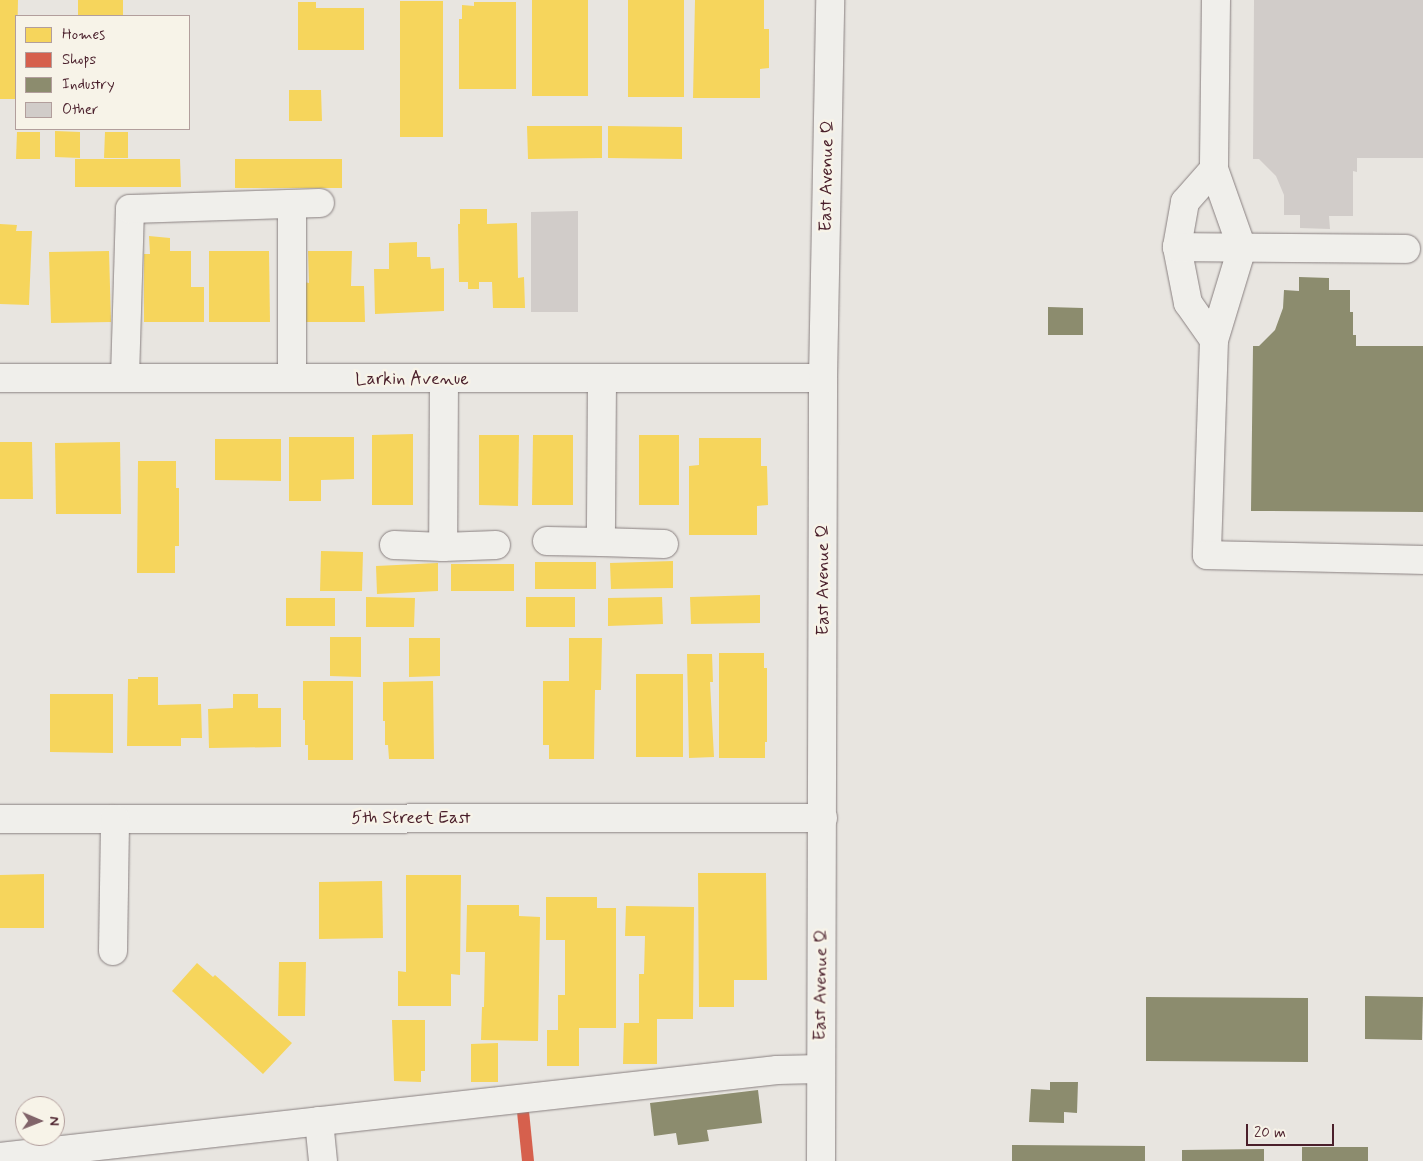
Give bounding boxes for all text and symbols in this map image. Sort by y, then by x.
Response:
legend [15,15,190,130]
text: Homes [62,25,105,45]
text: Shops [62,50,96,70]
text: Industry [62,75,115,95]
text: Other [62,100,98,120]
street label: East Avenue Q [815,120,839,232]
street label: Larkin Avenue [356,368,468,390]
street label: East Avenue Q [812,524,834,636]
street label: 5th Street East [352,807,470,829]
street label: East Avenue Q [809,929,833,1041]
north arrow [15,1096,65,1146]
scale bar [1248,1114,1336,1146]
text: N [45,1116,63,1126]
text: 20 m [1254,1123,1286,1143]

